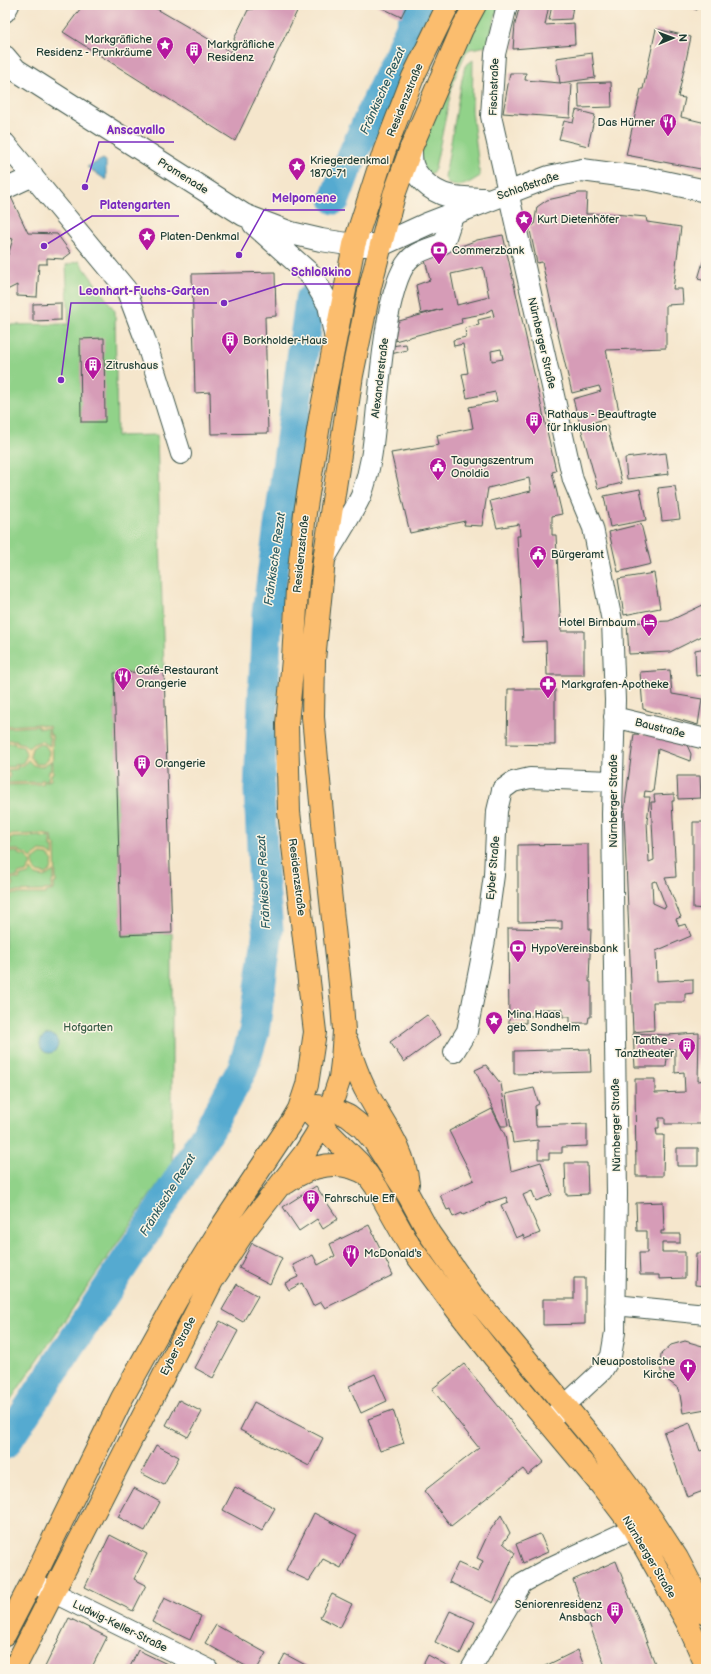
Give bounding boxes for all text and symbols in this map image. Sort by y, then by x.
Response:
north arrow [653,18,693,58]
place label: Markgräfliche Residenz - Prunkräume [36,33,152,59]
text: N [676,34,689,42]
place icon: Markgräfliche Residenz - Prunkräume [155,35,175,60]
place label: Markgräfliche Residenz [207,38,275,64]
building icon: Markgräfliche Residenz [184,40,204,65]
water label: Fränkische Rezat [357,45,409,137]
street label: Fischstraße [486,57,502,116]
street label: Residenzstraße [384,61,426,139]
restaurant icon: Das Hürner [658,112,678,137]
place label: Das Hürner [598,116,656,129]
callout: Anscavallo [99,118,174,142]
text: Anscavallo [106,123,165,138]
place label: Kriegerdenkmal 1870-71 [310,154,389,180]
street label: Promenade [155,155,211,197]
place icon: Kriegerdenkmal 1870-71 [287,156,307,181]
street label: Schloßstraße [495,169,561,203]
callout: Melpomene [264,186,345,210]
text: Melpomene [272,191,336,206]
callout: Platengarten [92,192,179,216]
text: Platengarten [100,198,171,213]
place icon: Kurt Dietenhöfer [514,209,534,234]
place label: Kurt Dietenhöfer [537,213,620,226]
place icon: Platen-Denkmal [137,226,157,251]
place label: Platen-Denkmal [160,230,239,243]
bank icon: Commerzbank [429,240,449,265]
place label: Commerzbank [452,244,525,257]
callout: Schloßkino [283,260,360,284]
text: Schloßkino [291,265,351,280]
callout: Leonhart-Fuchs-Garten [71,279,217,303]
text: Leonhart-Fuchs-Garten [79,284,210,299]
street label: Nürnberger Straße [525,296,559,390]
building icon: Borkholder-Haus [220,330,240,355]
place label: Borkholder-Haus [243,334,328,347]
street label: Alexanderstraße [369,337,391,419]
building icon: Zitrushaus [83,355,103,380]
place label: Zitrushaus [105,359,159,372]
place label: Rathaus - Beauftragte für Inklusion [547,408,657,434]
building icon: Rathaus - Beauftragte für Inklusion [524,410,544,435]
place label: Tagungszentrum Onoldia [451,454,534,480]
public building icon: Tagungszentrum Onoldia [428,456,448,481]
water label: Fränkische Rezat [261,511,289,607]
street label: Residenzstraße [290,514,312,594]
public building icon: Bürgeramt [528,544,548,569]
place label: Bürgeramt [551,548,604,561]
hotel icon: Hotel Birnbaum [639,612,659,637]
place label: Hotel Birnbaum [559,616,636,629]
place label: Café-Restaurant Orangerie [136,664,219,690]
restaurant icon: Café-Restaurant Orangerie [113,666,133,691]
pharmacy icon: Markgrafen-Apotheke [538,674,558,699]
place label: Markgrafen-Apotheke [561,678,669,691]
street label: Baustraße [634,715,687,741]
building icon: Orangerie [132,753,152,778]
street label: Nürnberger Straße [607,754,620,848]
place label: Orangerie [155,757,206,770]
water label: Fränkische Rezat [254,834,274,929]
street label: Eyber Straße [484,835,502,901]
street label: Residenzstraße [286,837,308,917]
bank icon: HypoVereinsbank [508,938,528,963]
place label: HypoVereinsbank [531,942,618,955]
place label: Mina Haas geb. Sondhelm [507,1008,580,1034]
place icon: Mina Haas geb. Sondhelm [484,1010,504,1035]
park label: Hofgarten [63,1021,113,1034]
place label: Tanthe - Tanztheater [615,1034,675,1060]
building icon: Tanthe - Tanztheater [677,1036,697,1061]
street label: Nürnberger Straße [609,1078,623,1172]
water label: Fränkische Rezat [137,1151,199,1239]
building icon: Fahrschule Eff [301,1188,321,1213]
place label: Fahrschule Eff [324,1192,395,1205]
restaurant icon: McDonald's [341,1243,361,1268]
place label: McDonald's [364,1247,422,1260]
street label: Eyber Straße [158,1314,199,1378]
place label: Neuapostolische Kirche [592,1355,675,1381]
church icon: Neuapostolische Kirche [678,1357,698,1382]
street label: Nürnberger Straße [619,1514,679,1601]
street label: Ludwig-Keller-Straße [70,1597,170,1655]
place label: Seniorenresidenz Ansbach [515,1598,603,1624]
building icon: Seniorenresidenz Ansbach [605,1600,625,1625]

